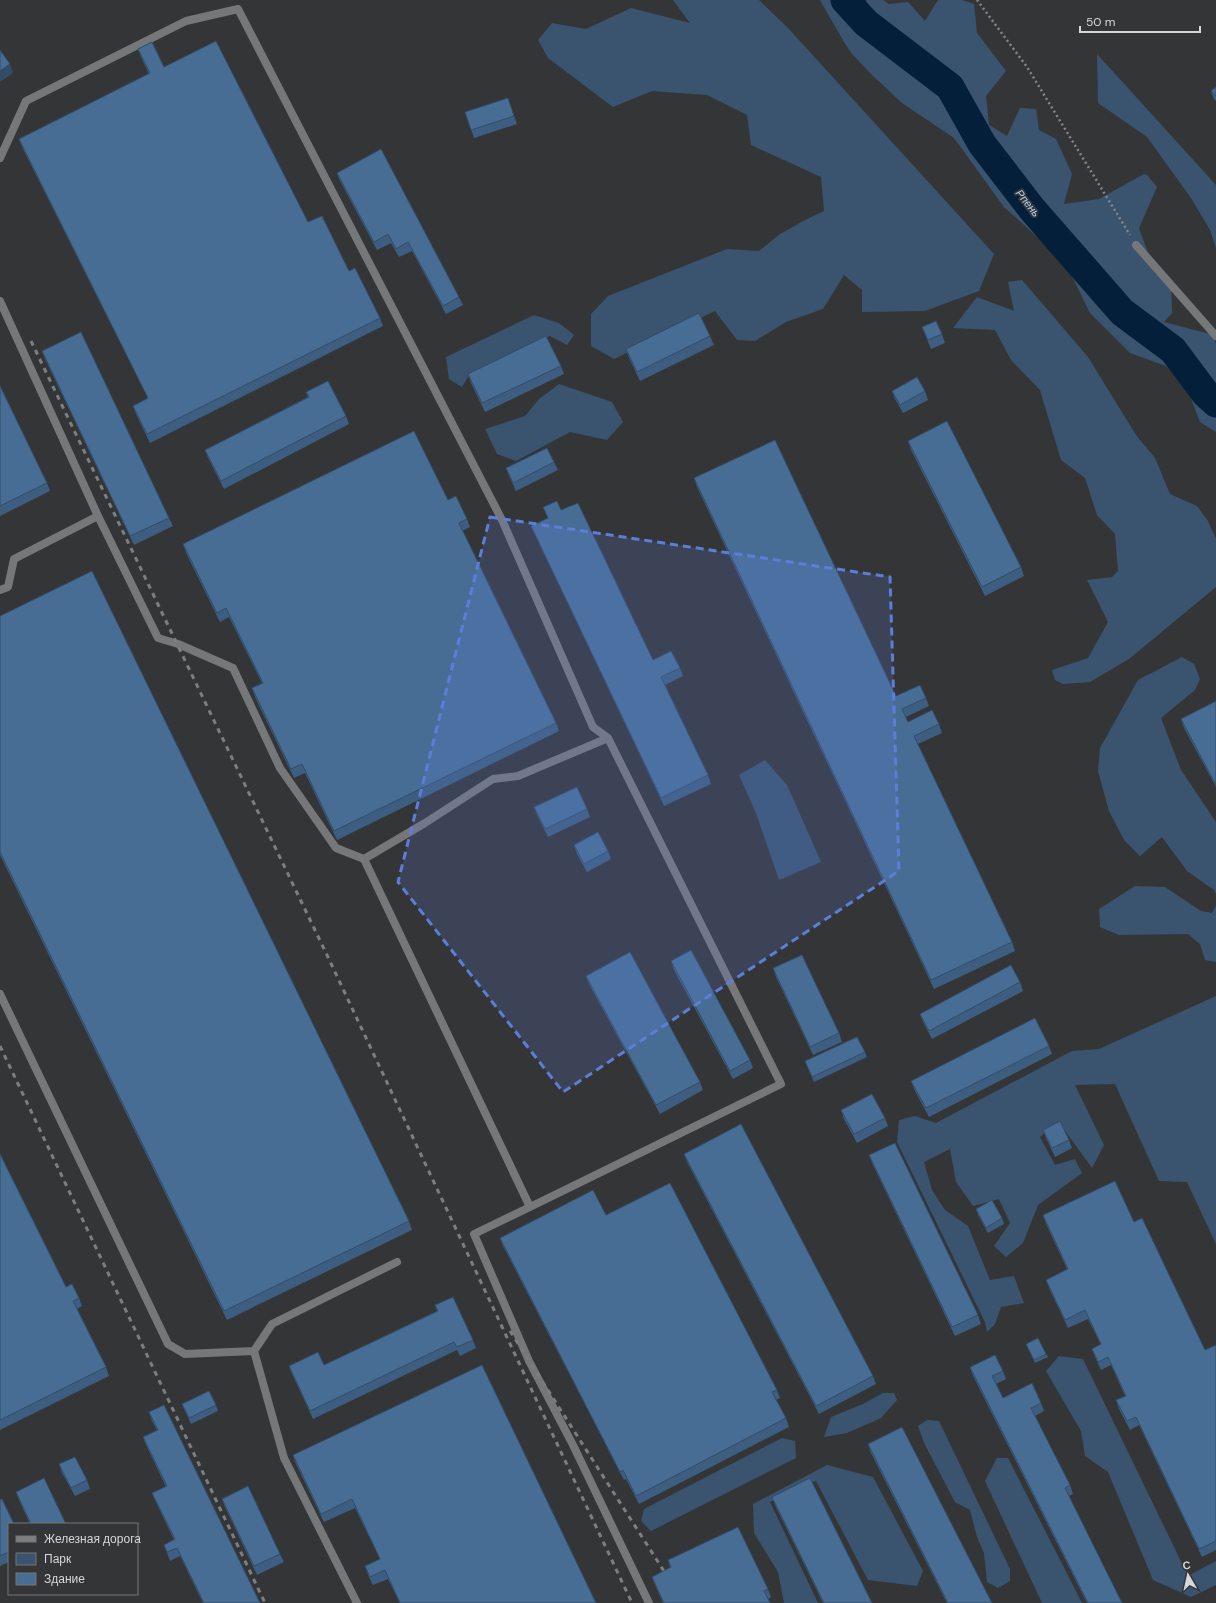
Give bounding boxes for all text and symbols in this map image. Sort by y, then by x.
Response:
scale bar [1080,8,1200,34]
text: 50 m [1086,14,1115,30]
water label: Рпень [1013,186,1043,220]
legend [8,1523,138,1595]
text: Железная дорога [44,1531,141,1547]
text: Парк [44,1551,72,1567]
north arrow [1168,1555,1208,1595]
text: С [1181,1558,1192,1573]
text: Здание [44,1571,85,1587]

